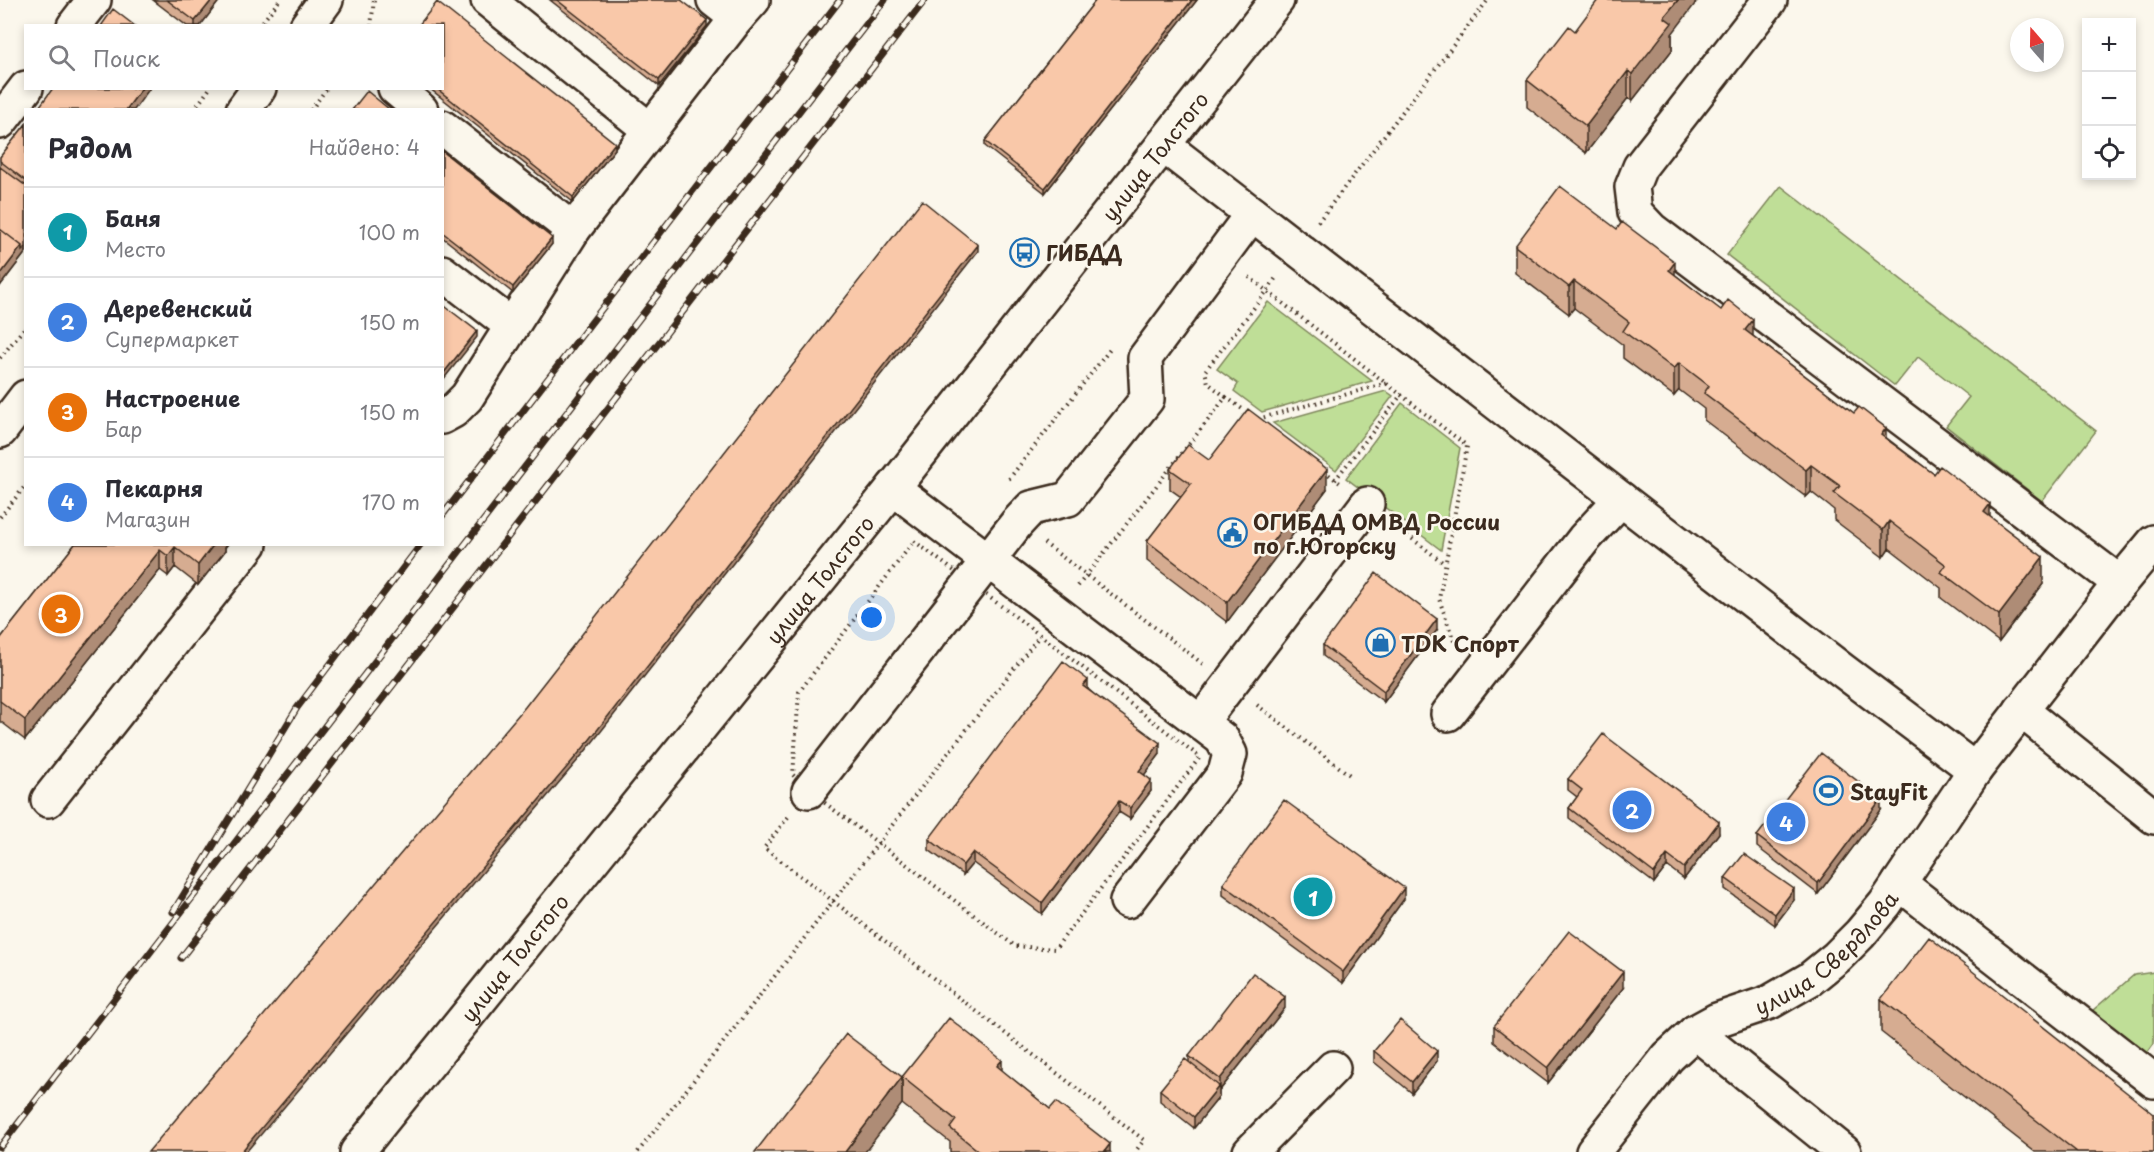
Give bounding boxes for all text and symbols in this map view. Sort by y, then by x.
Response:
north arrow [2010,18,2064,72]
map controls [2082,18,2136,180]
button: + [2082,18,2136,72]
search box [24,24,444,90]
icon: search [45,41,78,74]
text: Поиск [93,41,160,74]
button: − [2082,72,2136,126]
street label: улица Толстого [1093,84,1216,228]
button: locate [2082,126,2136,180]
text: Рядом [48,128,133,167]
text: Найдено: 4 [309,132,420,162]
text: Баня [105,201,161,234]
text: 1 [63,217,72,247]
text: 100 m [359,217,420,247]
text: Место [105,234,166,264]
bus stop icon: ГИБДД [1009,236,1041,268]
place label: ГИБДД [1046,236,1123,268]
text: Деревенский [105,291,253,324]
text: 2 [60,307,75,337]
text: 150 m [360,307,420,337]
text: Супермаркет [105,324,238,354]
text: Настроение [105,381,240,414]
text: 3 [61,397,74,427]
text: 150 m [360,397,420,427]
text: Бар [105,414,142,444]
text: Пекарня [105,471,203,504]
text: 4 [61,487,74,517]
text: 170 m [362,487,420,517]
text: Магазин [105,504,191,534]
place label: ОГИБДД ОМВД России по г.Югорску [1253,505,1500,561]
street label: улица Толстого [757,508,881,651]
public building icon: ОГИБДД ОМВД России по г.Югорску [1216,517,1248,549]
pin: 3 [42,592,80,636]
your location [857,603,886,632]
shop icon: TDK Спорт [1364,627,1396,659]
place label: TDK Спорт [1401,627,1520,659]
sports icon: StayFit [1813,775,1845,807]
place label: StayFit [1850,775,1928,807]
pin: 2 [1612,788,1652,832]
pin: 4 [1766,800,1806,844]
pin: 1 [1294,874,1332,920]
street label: улица Свердлова [1751,884,1905,1022]
street label: улица Толстого [452,886,576,1029]

